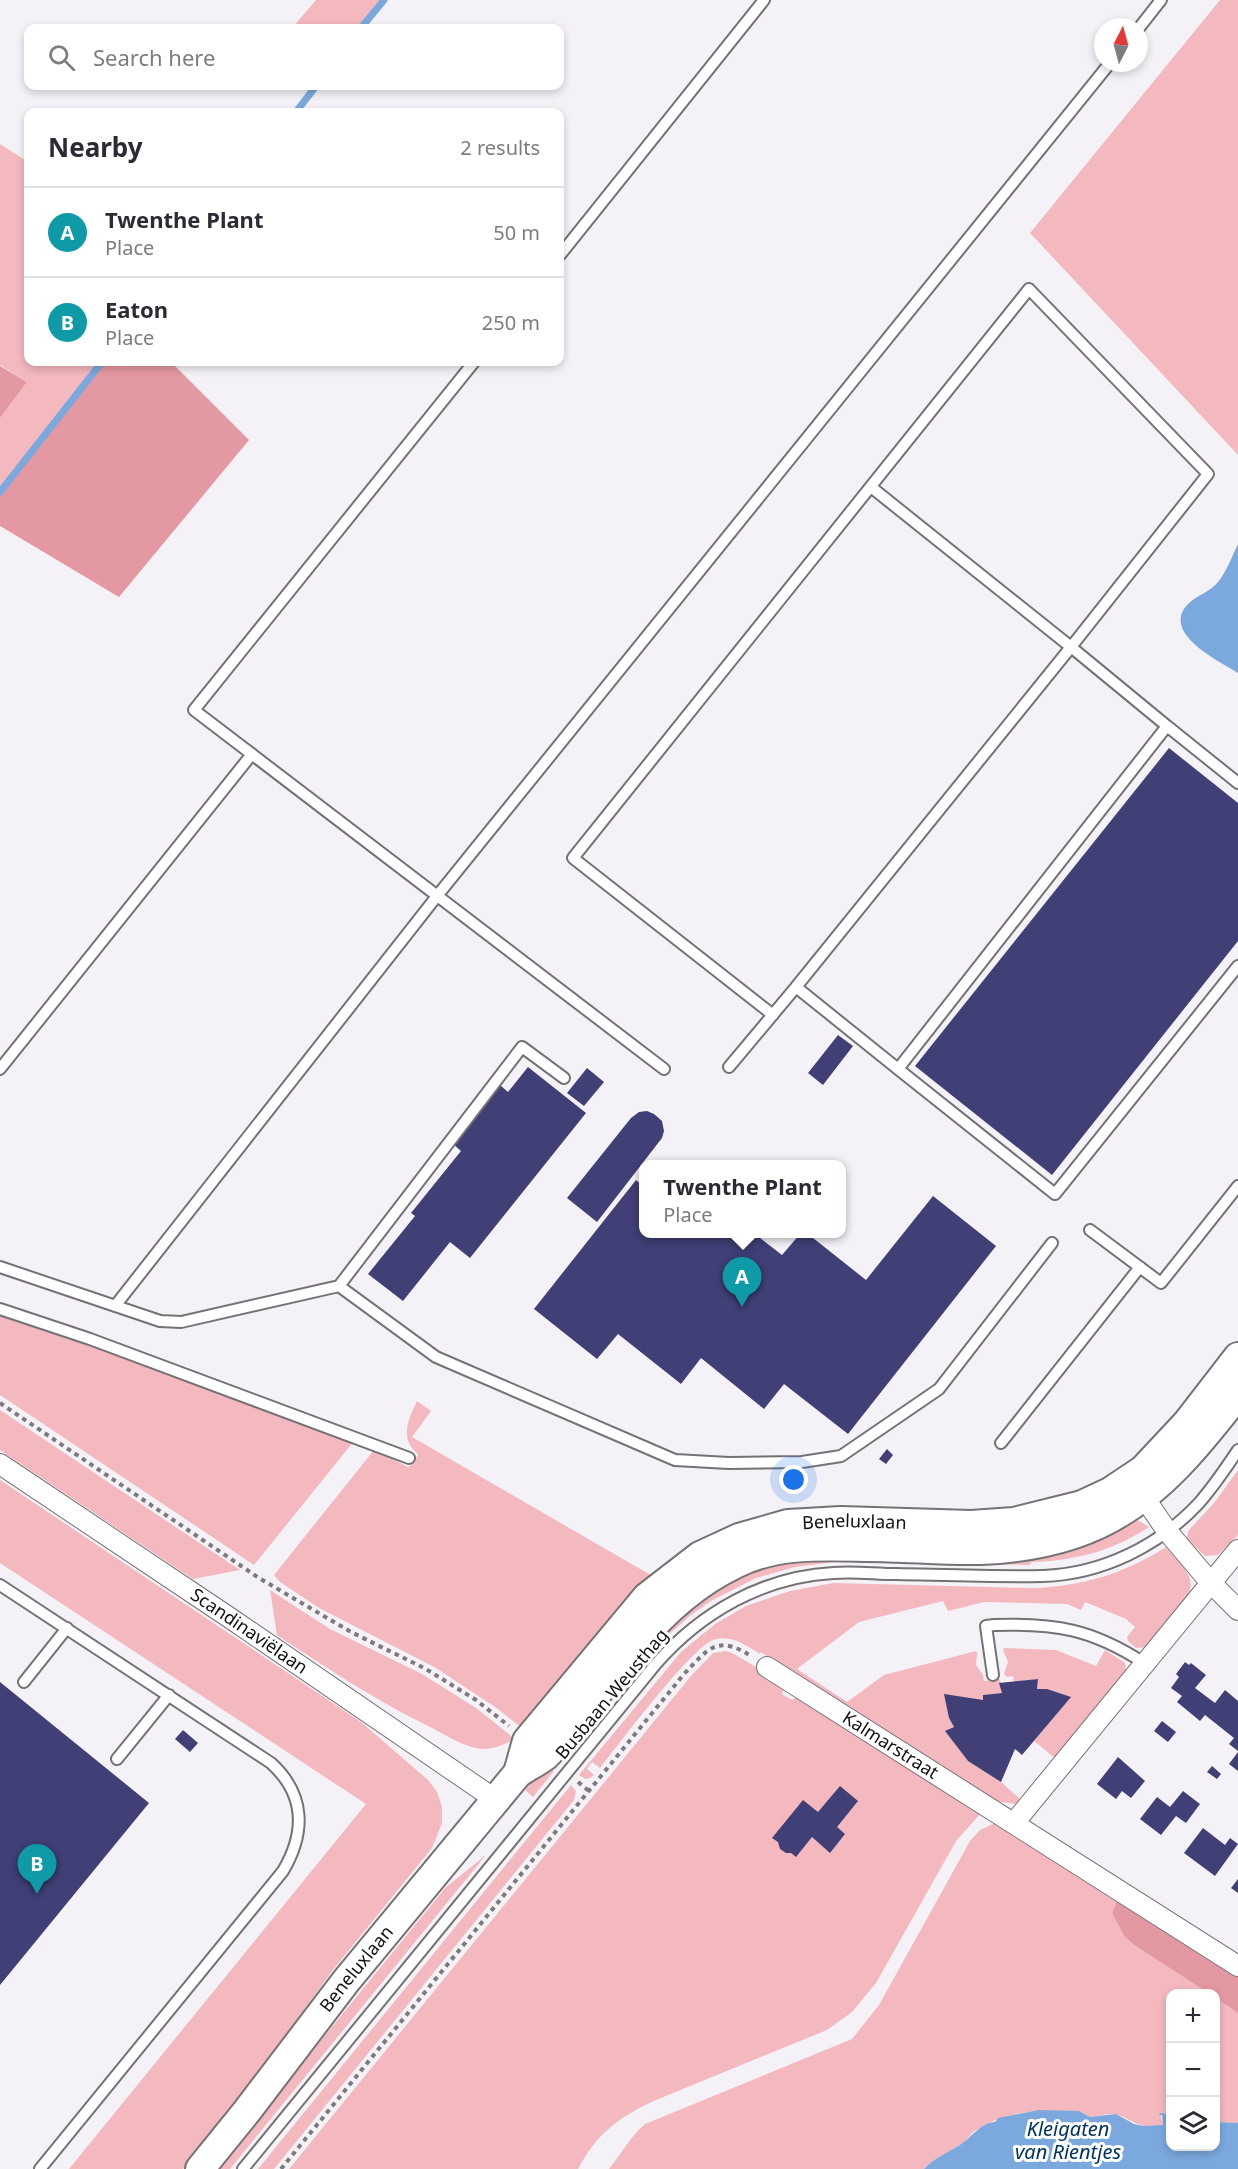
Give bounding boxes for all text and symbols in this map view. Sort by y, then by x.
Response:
north arrow [1094,18,1148,72]
search box [24,24,564,90]
icon: search [45,41,78,74]
text: Search here [93,42,215,72]
text: Nearby [48,129,143,165]
text: 2 results [460,134,540,161]
text: Twenthe Plant [105,204,263,234]
text: A [61,219,74,246]
text: 50 m [493,219,540,246]
text: Place [105,234,154,261]
text: Eaton [105,294,168,324]
text: B [61,309,74,336]
text: 250 m [482,309,540,336]
text: Place [105,324,154,351]
popup [639,1160,846,1238]
text: Twenthe Plant [663,1171,822,1201]
text: Place [663,1201,713,1228]
pin: A [722,1258,762,1307]
your location [779,1465,808,1494]
street label: Beneluxlaan [801,1508,907,1534]
street label: Scandinaviëlaan [186,1582,313,1679]
street label: Busbaan Weusthag [549,1623,673,1764]
street label: Kalmarstraat [838,1705,944,1784]
pin: B [18,1844,57,1894]
street label: Beneluxlaan [314,1920,398,2017]
map controls [1166,1989,1220,2151]
button: + [1166,1989,1220,2043]
button: − [1166,2043,1220,2097]
button: layers [1166,2097,1220,2151]
water label: Kleigaten van Rientjes [1015,2115,1121,2165]

